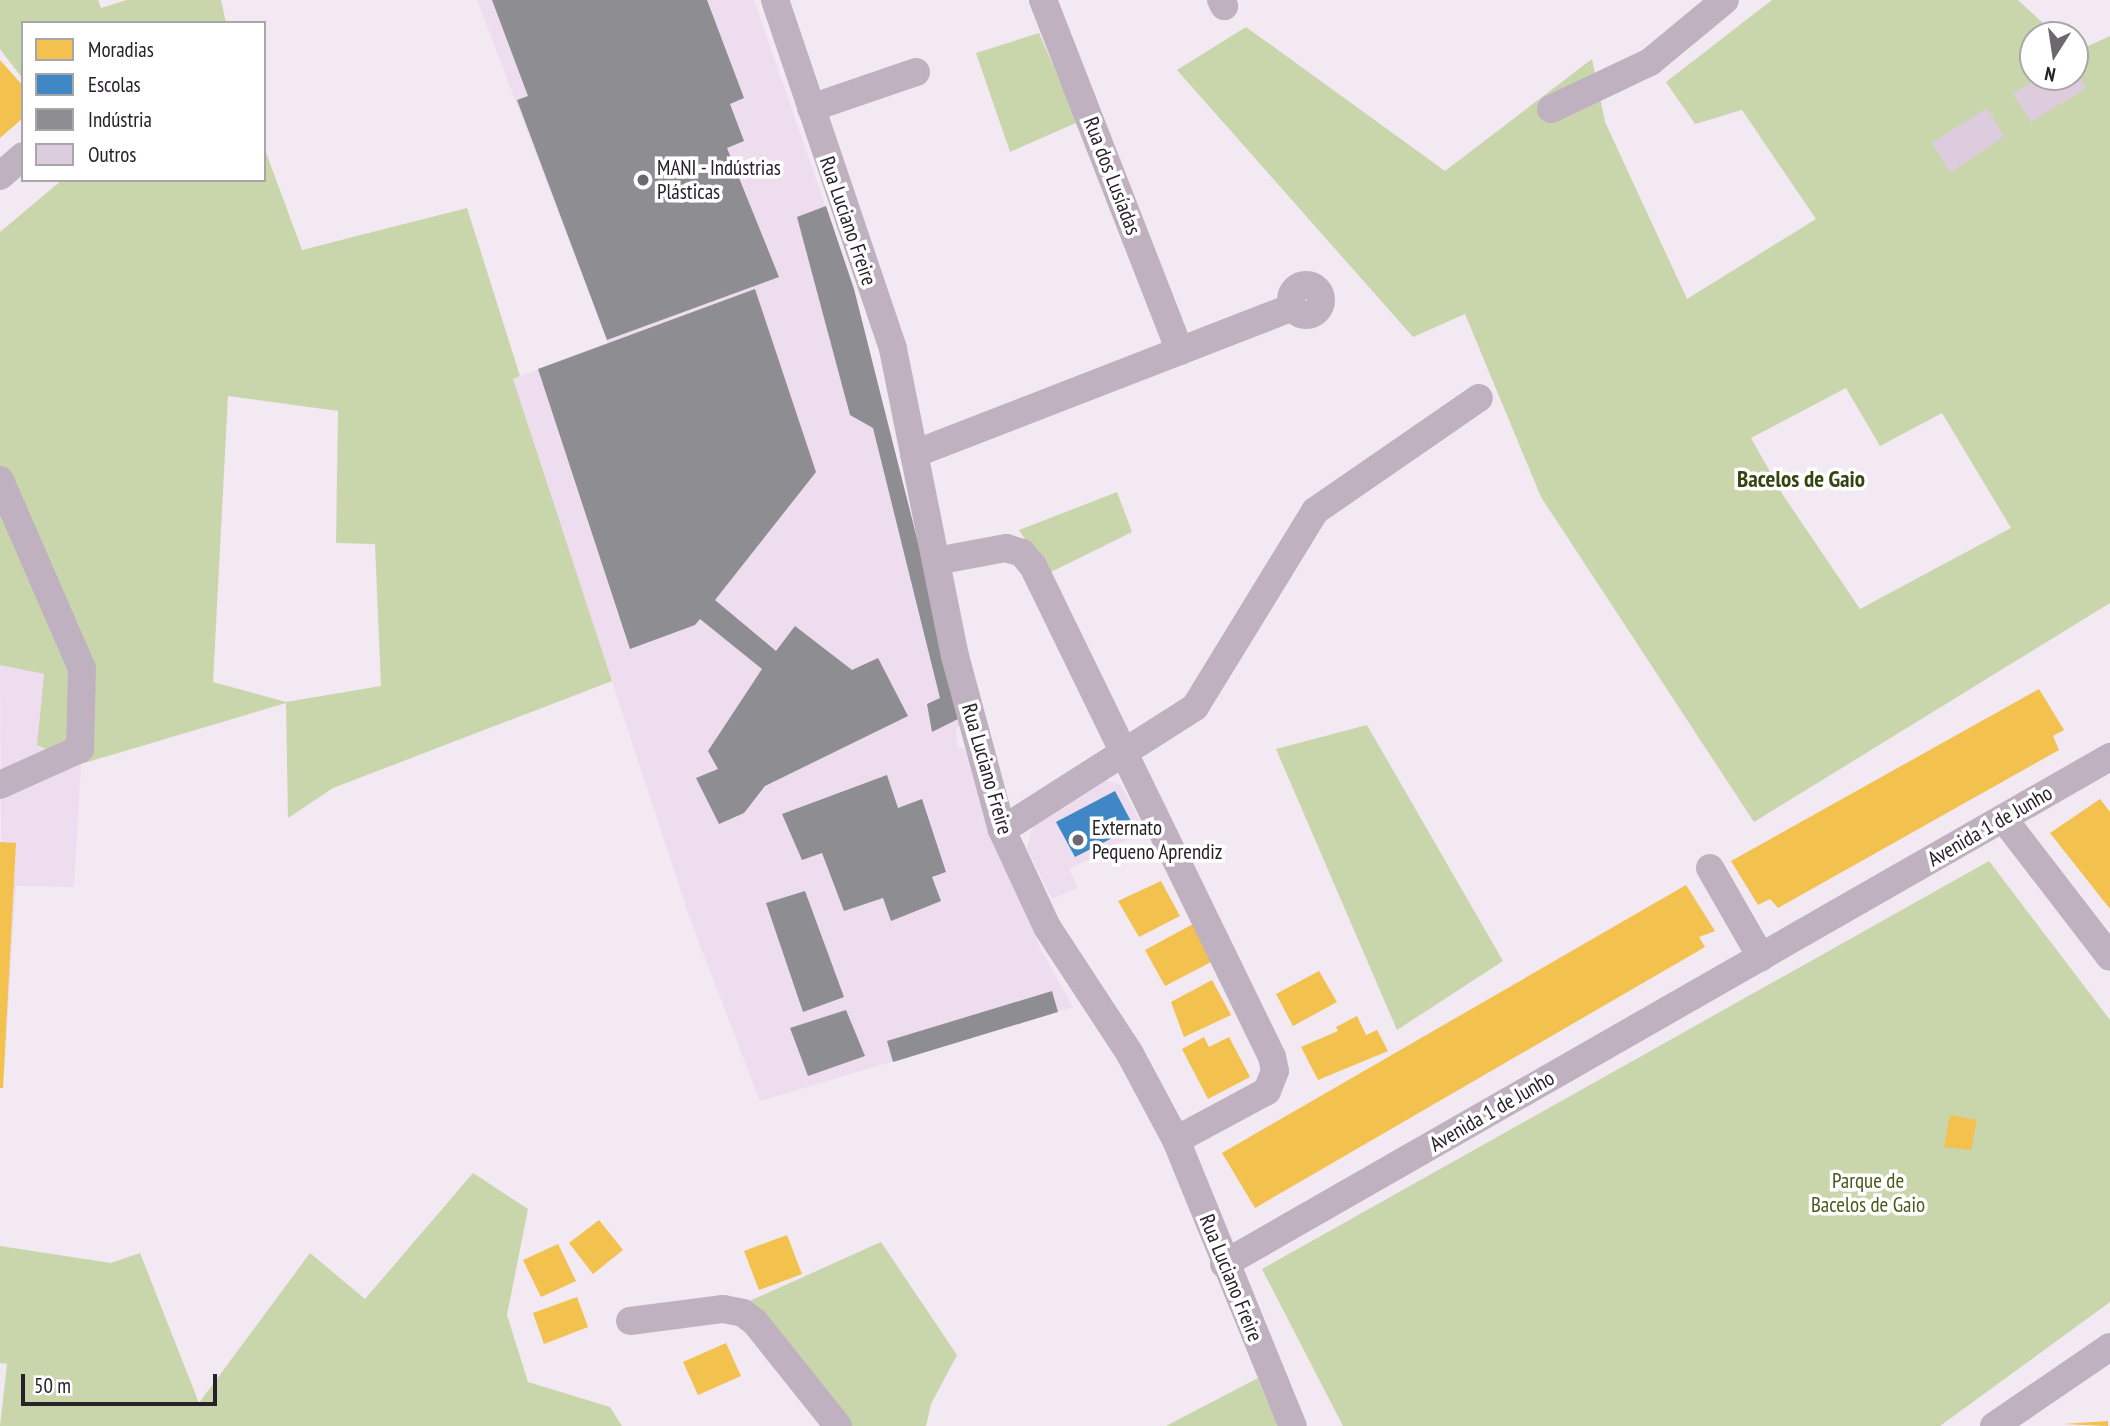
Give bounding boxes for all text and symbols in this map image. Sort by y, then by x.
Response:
legend [21,21,266,182]
north arrow [2019,21,2089,91]
text: Moradias [88,36,154,63]
text: N [2043,62,2058,87]
text: Escolas [88,71,141,98]
text: Indústria [88,106,152,133]
street label: Rua dos Lusíadas [1078,114,1146,238]
text: Outros [88,141,136,168]
street label: Rua Luciano Freire [814,153,882,289]
place label: MANI - Indústrias Plásticas [657,155,783,205]
marker: MANI - Indústrias Plásticas [635,172,651,188]
district label: Bacelos de Gaio [1737,465,1865,493]
street label: Rua Luciano Freire [956,701,1018,837]
street label: Avenida 1 de Junho [1923,780,2057,872]
place label: Externato Pequeno Aprendiz [1092,815,1223,865]
marker: Externato Pequeno Aprendiz [1070,832,1086,848]
street label: Avenida 1 de Junho [1425,1065,1559,1157]
park label: Parque de Bacelos de Gaio [1811,1168,1925,1218]
street label: Rua Luciano Freire [1194,1211,1268,1345]
scale bar [24,1360,220,1404]
text: 50 m [34,1372,71,1399]

